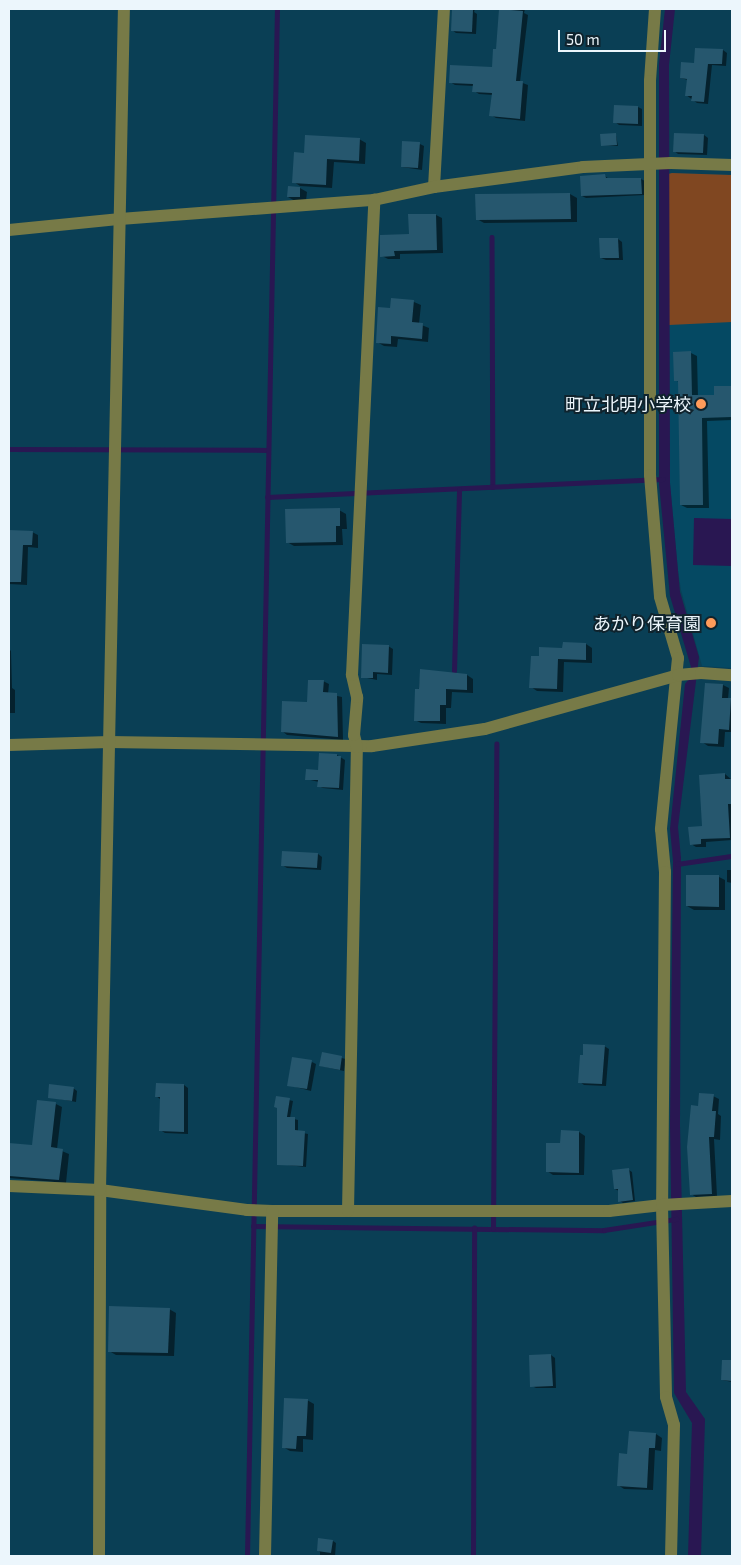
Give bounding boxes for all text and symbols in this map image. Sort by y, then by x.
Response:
scale bar [561,20,668,52]
text: 50 m [566,30,600,48]
place label: 町立北明小学校 [565,393,691,415]
marker: 町立北明小学校 [695,398,707,410]
place label: あかり保育園 [593,612,701,634]
marker: あかり保育園 [705,617,717,629]

